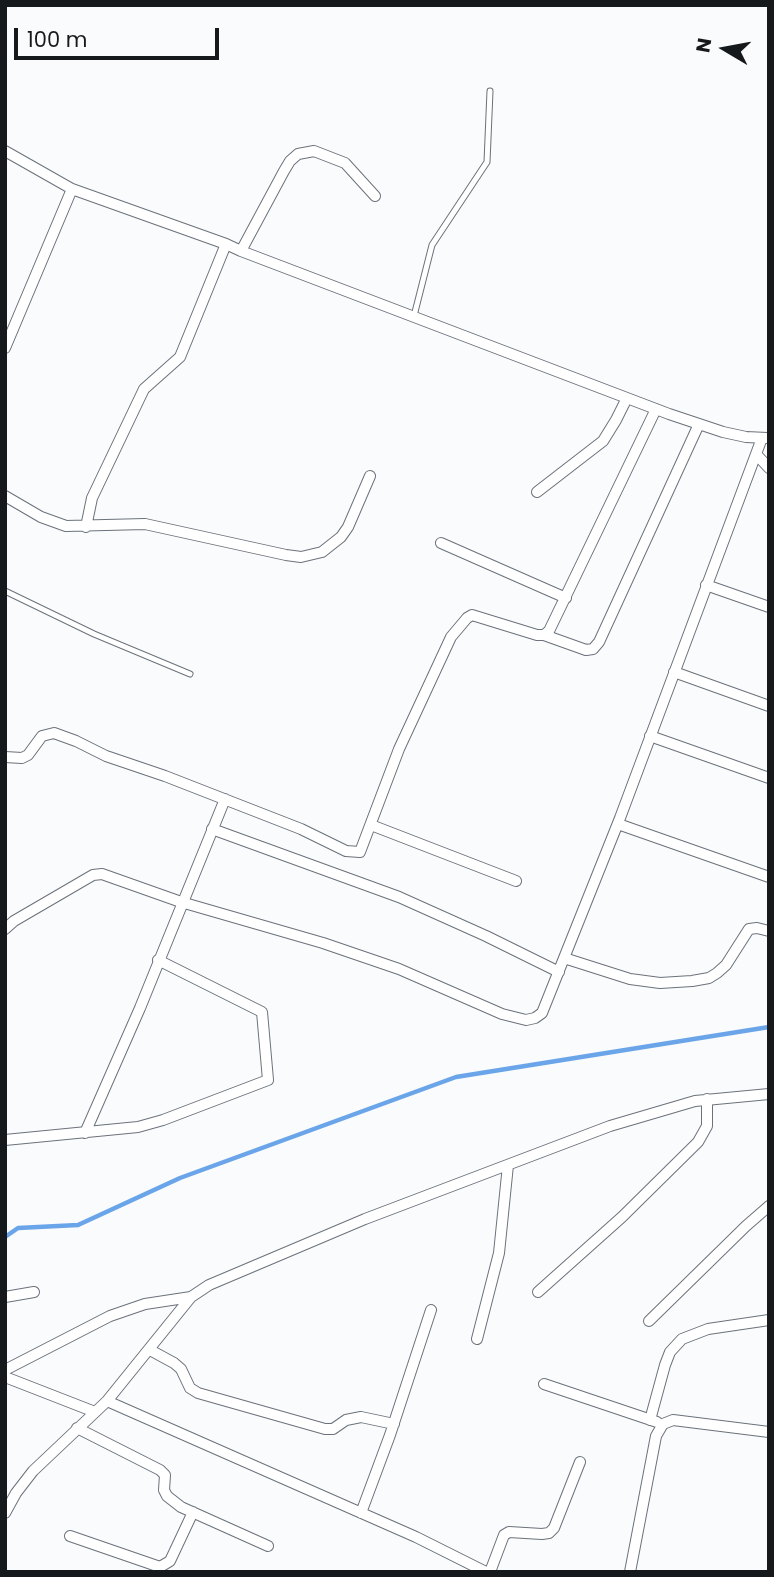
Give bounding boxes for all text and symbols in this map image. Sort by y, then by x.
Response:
scale bar [18,14,222,58]
north arrow [690,14,760,84]
text: 100 m [27,25,87,54]
text: N [689,36,718,55]

